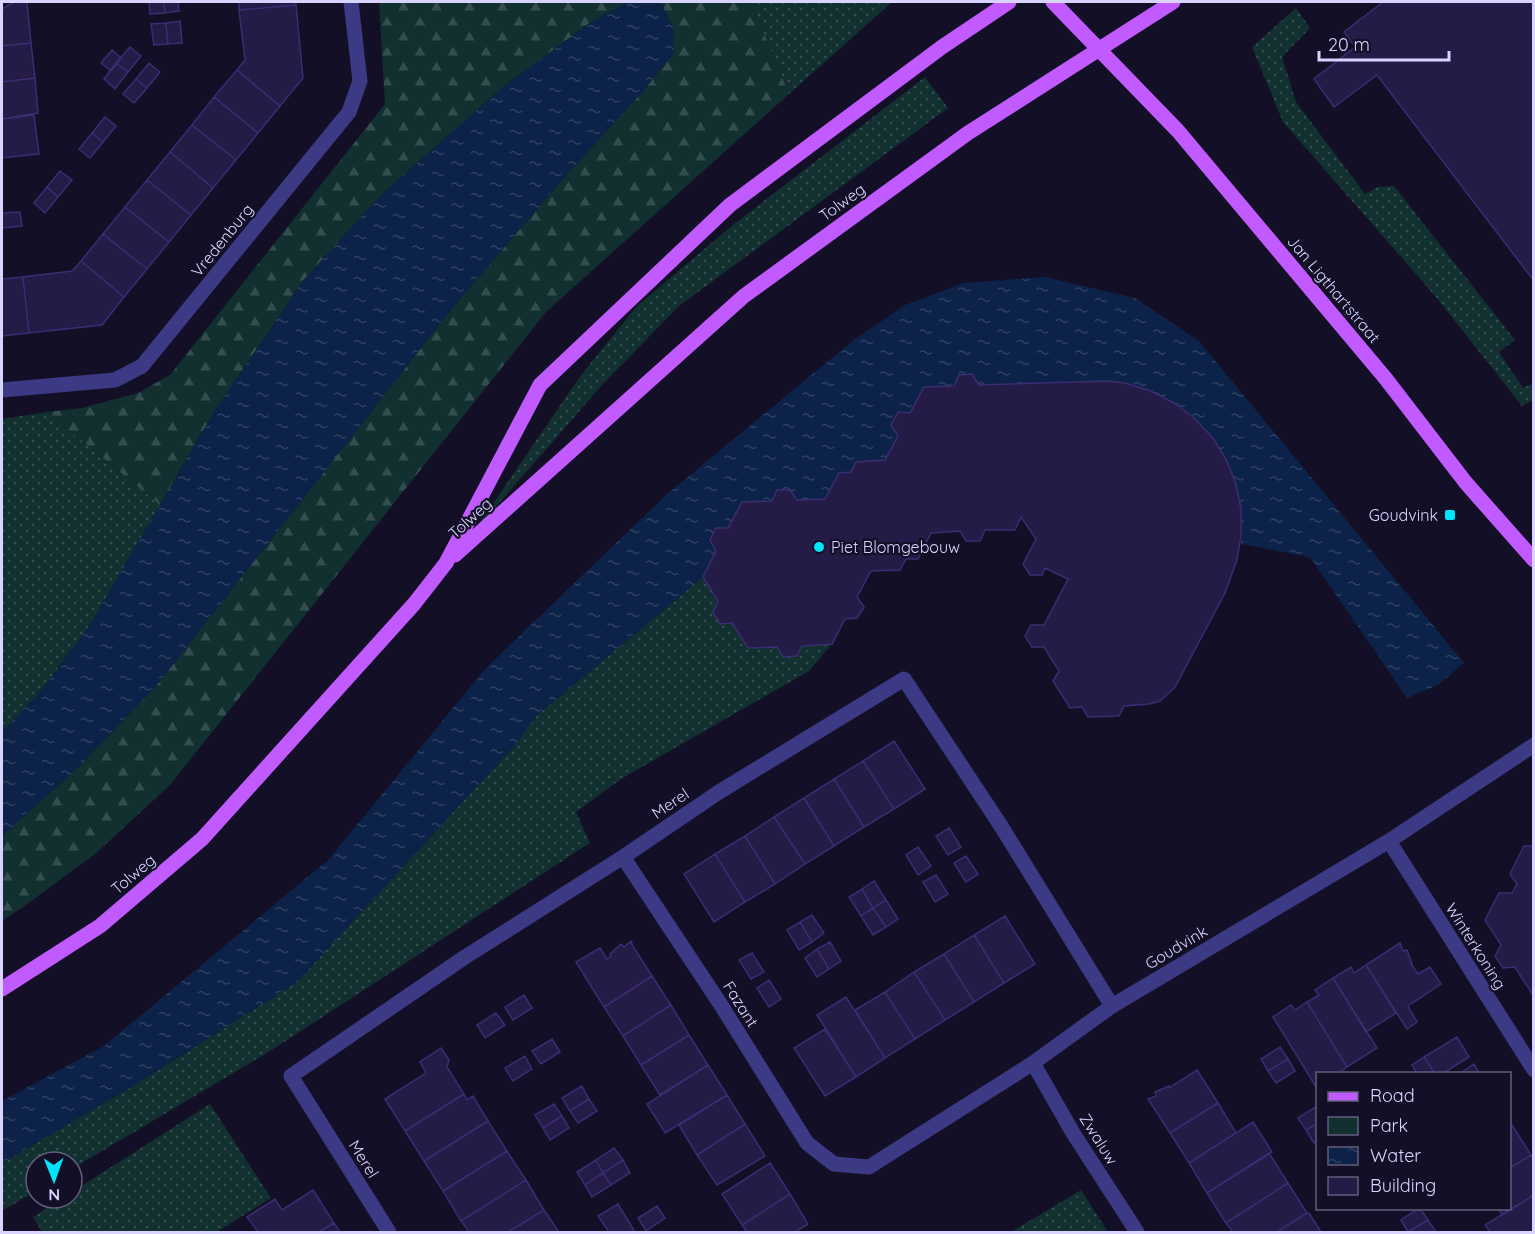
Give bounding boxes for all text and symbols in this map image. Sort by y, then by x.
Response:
scale bar [1319,24,1450,62]
text: 20 m [1328,33,1370,56]
street label: Tolweg [815,179,869,225]
street label: Vredenburg [187,200,257,280]
street label: Jan Ligthartstraat [1283,231,1385,347]
street label: Tolweg [444,493,496,543]
place label: Goudvink [1369,505,1438,525]
marker: Goudvink [1443,508,1457,522]
place label: Piet Blomgebouw [831,537,960,557]
marker: Piet Blomgebouw [812,540,826,554]
street label: Merel [647,783,693,823]
street label: Tolweg [107,850,159,898]
street label: Winterkoning [1441,899,1511,993]
street label: Goudvink [1141,921,1211,973]
street label: Fazant [719,977,763,1031]
legend [1316,1072,1511,1210]
text: Road [1370,1084,1415,1107]
street label: Zwaluw [1075,1110,1123,1168]
text: Park [1370,1114,1408,1137]
street label: Merel [345,1136,383,1182]
text: Water [1370,1144,1421,1167]
north arrow [24,1150,84,1210]
text: Building [1370,1174,1436,1197]
text: N [48,1185,60,1205]

